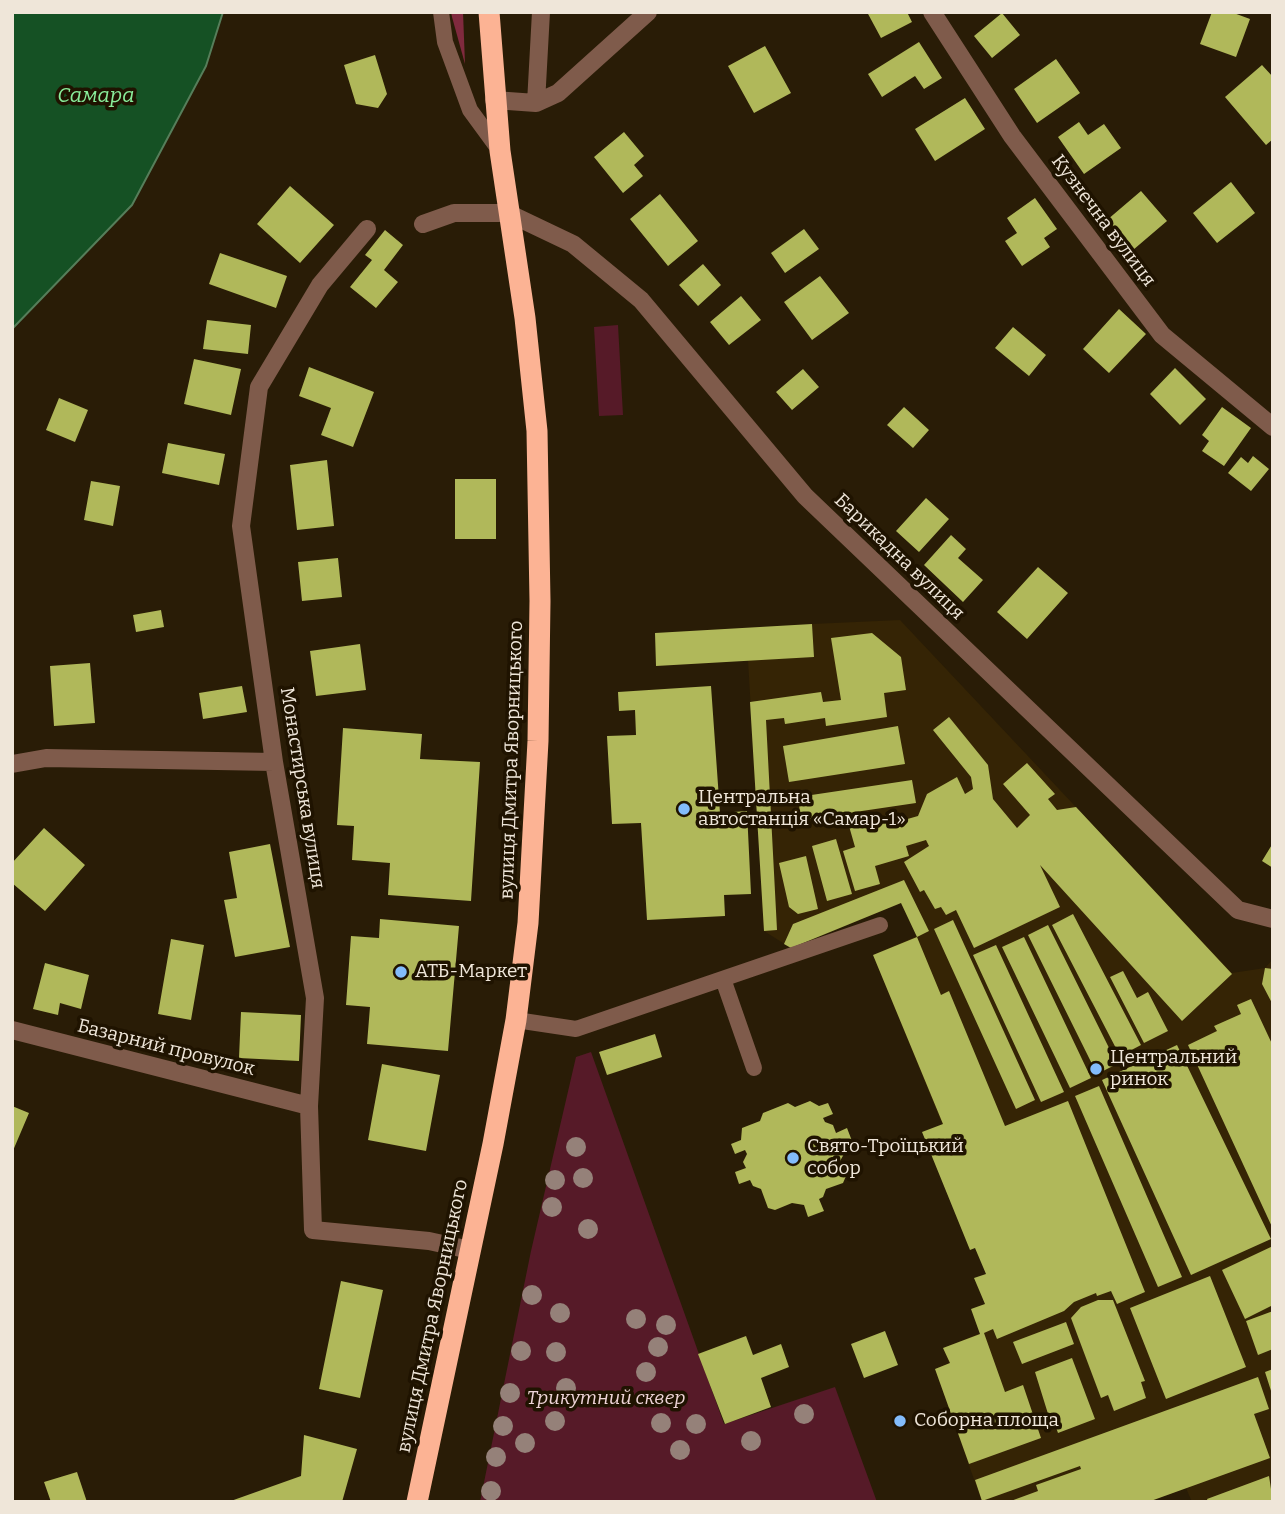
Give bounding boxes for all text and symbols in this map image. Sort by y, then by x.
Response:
water label: Самара [57,83,135,109]
street label: Кузнечна вулиця [1046,151,1160,291]
street label: Барикадна вулиця [829,489,969,625]
street label: вулиця Дмитра Яворницького [496,620,528,900]
street label: Монастирська вулиця [275,686,329,890]
place label: Центральна автостанція «Самар-1» [698,787,906,831]
marker: Центральна автостанція «Самар-1» [676,801,692,817]
place label: АТБ-Маркет [415,961,527,983]
marker: АТБ-Маркет [393,964,409,980]
street label: Базарний провулок [75,1015,257,1081]
place label: Центральний ринок [1110,1047,1237,1091]
marker: Центральний ринок [1088,1061,1104,1077]
place label: Свято-Троїцький собор [807,1136,964,1180]
marker: Свято-Троїцький собор [785,1150,801,1166]
street label: вулиця Дмитра Яворницького [393,1177,473,1455]
park label: Трикутний сквер [527,1388,685,1410]
place label: Соборна площа [914,1410,1059,1432]
marker: Соборна площа [892,1413,908,1429]

